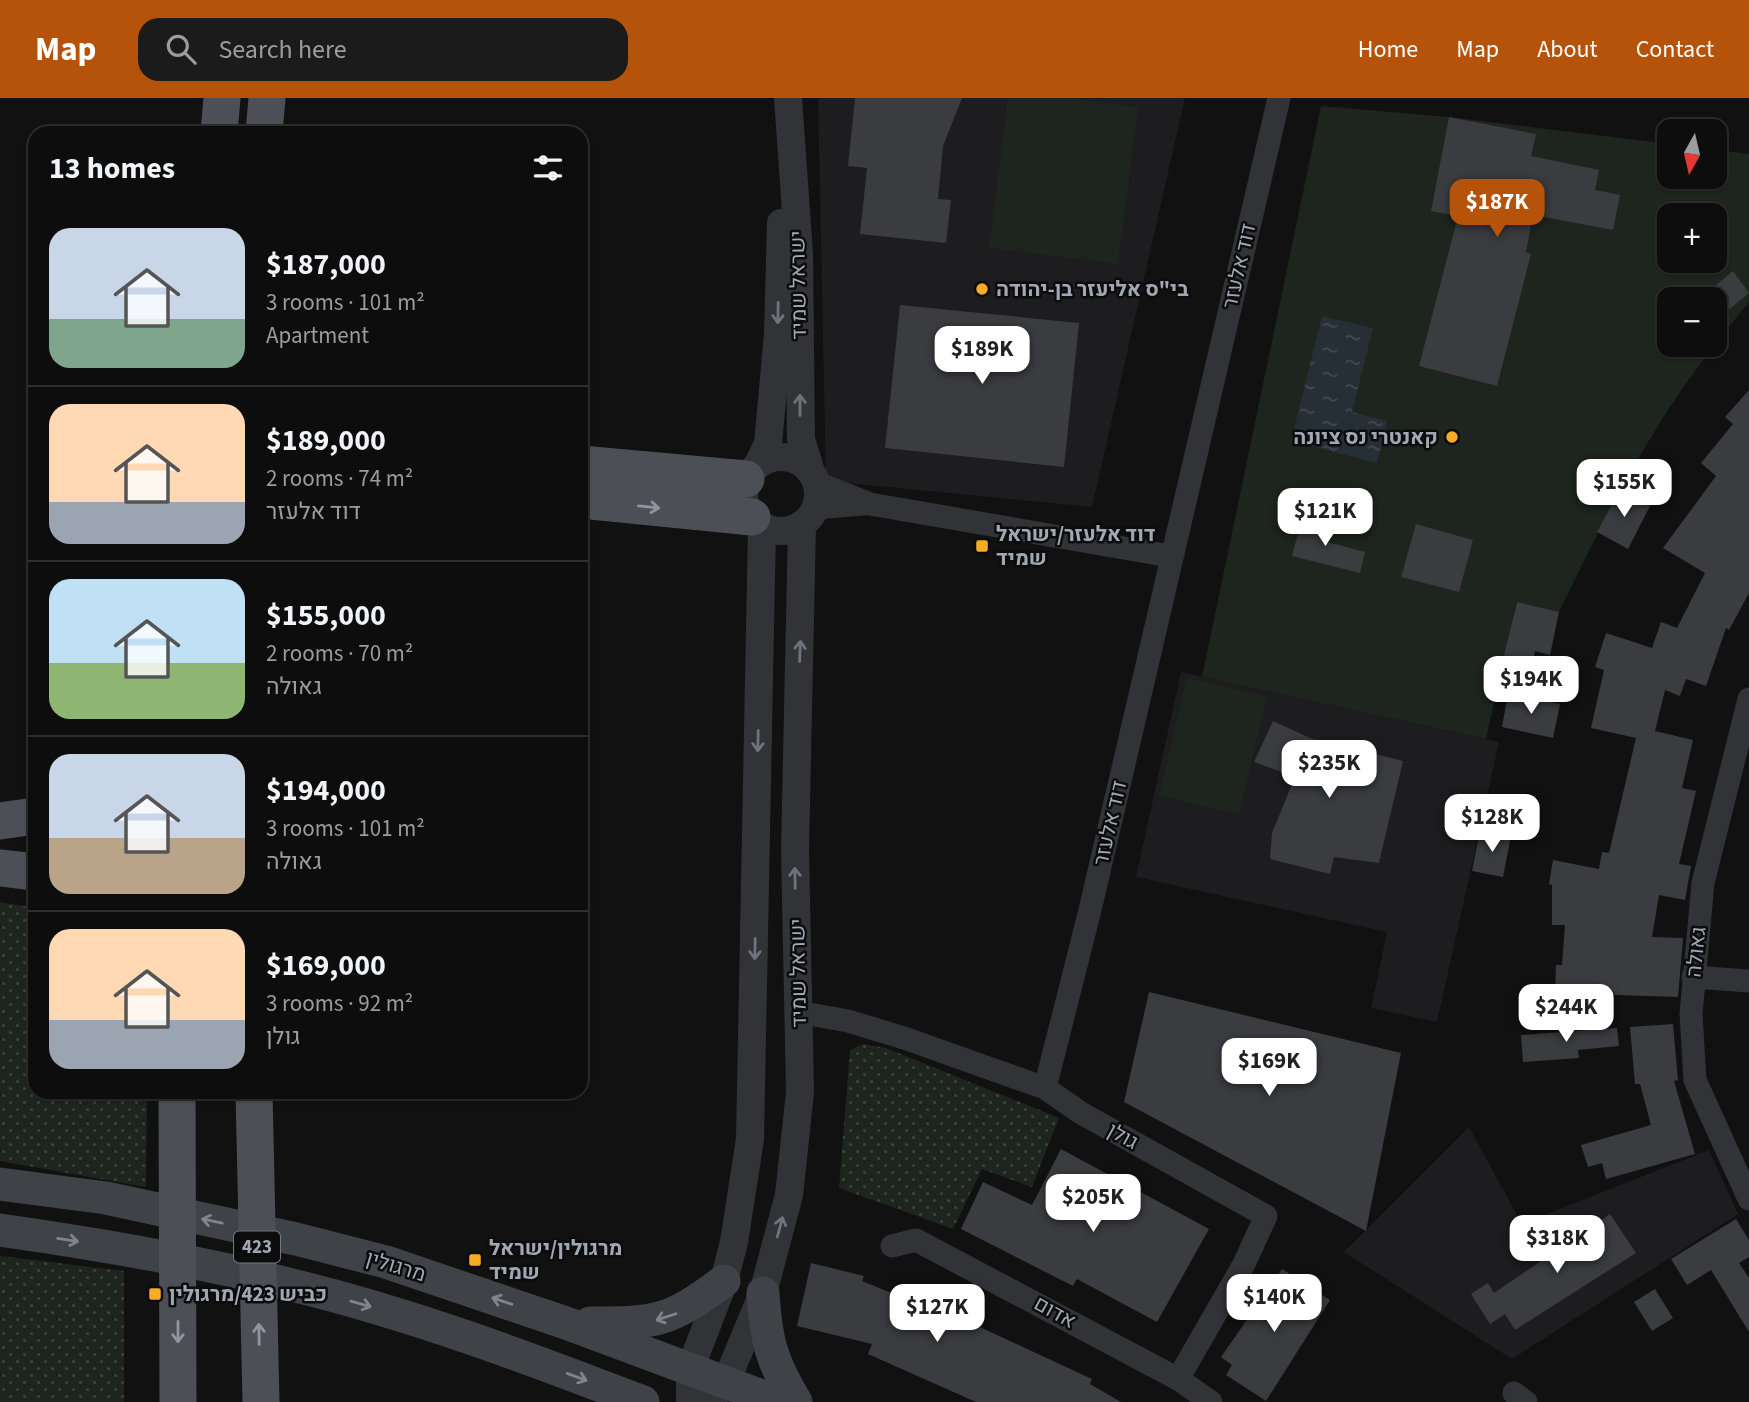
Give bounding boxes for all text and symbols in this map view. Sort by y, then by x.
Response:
search box [138,18,628,81]
text: Map [35,26,96,73]
icon: search [162,30,200,68]
text: Search here [218,31,347,68]
text: Home [1358,32,1418,67]
text: Map [1456,32,1499,67]
text: About [1537,32,1598,67]
text: Contact [1636,32,1714,67]
north arrow [1657,119,1727,189]
map controls [1657,119,1727,357]
text: 13 homes [49,147,175,190]
icon: filters [529,149,567,187]
pin: $187K [1448,180,1546,239]
text: $187K [1466,185,1528,218]
button: + [1657,203,1727,273]
street label: דוד אלעזר [1215,220,1263,311]
street label: ישראל שמיד [782,230,814,340]
text: $187,000 [266,243,386,286]
icon: home [105,256,189,340]
place label: בי"ס אליעזר בן-יהודה [996,274,1189,304]
marker: בי"ס אליעזר בן-יהודה [974,281,990,297]
text: 3 rooms · 101 m² [266,286,425,319]
button: − [1657,287,1727,357]
one-way arrow [772,301,785,324]
text: Apartment [266,319,369,352]
pin: $189K [933,327,1031,386]
text: $189K [951,332,1013,365]
one-way arrow [794,394,807,417]
text: $189,000 [266,419,386,462]
place label: קאנטרי נס ציונה [1293,422,1438,452]
marker: קאנטרי נס ציונה [1444,429,1460,445]
icon: home [105,432,189,516]
pin: $155K [1575,460,1673,519]
text: 2 rooms · 74 m² [266,462,413,495]
text: $155K [1593,465,1655,498]
pin: $121K [1276,489,1374,548]
text: $121K [1294,494,1356,527]
text: דוד אלעזר [266,495,361,528]
one-way arrow [637,501,660,514]
place label: דוד אלעזר/ישראל שמיד [996,519,1156,573]
marker: דוד אלעזר/ישראל שמיד [974,538,990,554]
text: $155,000 [266,594,386,637]
icon: home [105,607,189,691]
text: 2 rooms · 70 m² [266,637,413,670]
one-way arrow [794,640,807,663]
pin: $194K [1482,656,1580,716]
text: $194K [1500,662,1562,695]
text: גאולה [266,670,322,703]
one-way arrow [751,729,765,752]
pin: $235K [1280,740,1378,800]
text: $235K [1298,746,1360,779]
text: $194,000 [266,769,386,812]
street label: דוד אלעזר [1086,777,1134,868]
icon: home [105,782,189,866]
pin: $128K [1443,794,1541,854]
text: $128K [1461,800,1523,833]
text: 3 rooms · 101 m² [266,812,425,845]
text: גאולה [266,845,322,878]
one-way arrow [789,867,802,890]
street label: ישראל שמיד [782,918,814,1028]
street label: גאולה [1678,925,1714,979]
one-way arrow [748,937,762,960]
text: $169,000 [266,944,386,987]
icon: home [105,957,189,1041]
pin: $244K [1517,984,1615,1044]
text: 3 rooms · 92 m² [266,987,413,1020]
text: $244K [1535,990,1597,1023]
text: גולן [266,1020,300,1053]
pin: $169K [1220,1038,1318,1098]
text: $169K [1238,1044,1300,1077]
street label: גולן [1102,1115,1144,1157]
pin: $205K [1044,1174,1142,1234]
text: $205K [1062,1180,1124,1213]
one-way arrow [201,1213,224,1227]
one-way arrow [775,1216,788,1238]
pin: $318K [1508,1216,1606,1275]
text: $318K [1526,1221,1588,1254]
road number: 423 [234,1232,280,1262]
place label: מרגולין/ישראל שמיד [489,1233,622,1287]
one-way arrow [56,1234,78,1247]
street label: מרגולין [362,1243,430,1289]
marker: מרגולין/ישראל שמיד [467,1252,483,1268]
pin: $140K [1225,1274,1323,1334]
place label: כביש 423/מרגולין [169,1279,327,1309]
text: $140K [1243,1280,1305,1313]
pin: $127K [888,1284,986,1344]
marker: כביש 423/מרגולין [147,1286,163,1302]
street label: אדום [1029,1288,1081,1336]
text: $127K [906,1290,968,1323]
one-way arrow [491,1294,513,1306]
one-way arrow [350,1299,372,1312]
one-way arrow [656,1311,678,1324]
one-way arrow [171,1320,185,1343]
one-way arrow [252,1323,266,1346]
one-way arrow [565,1372,587,1385]

